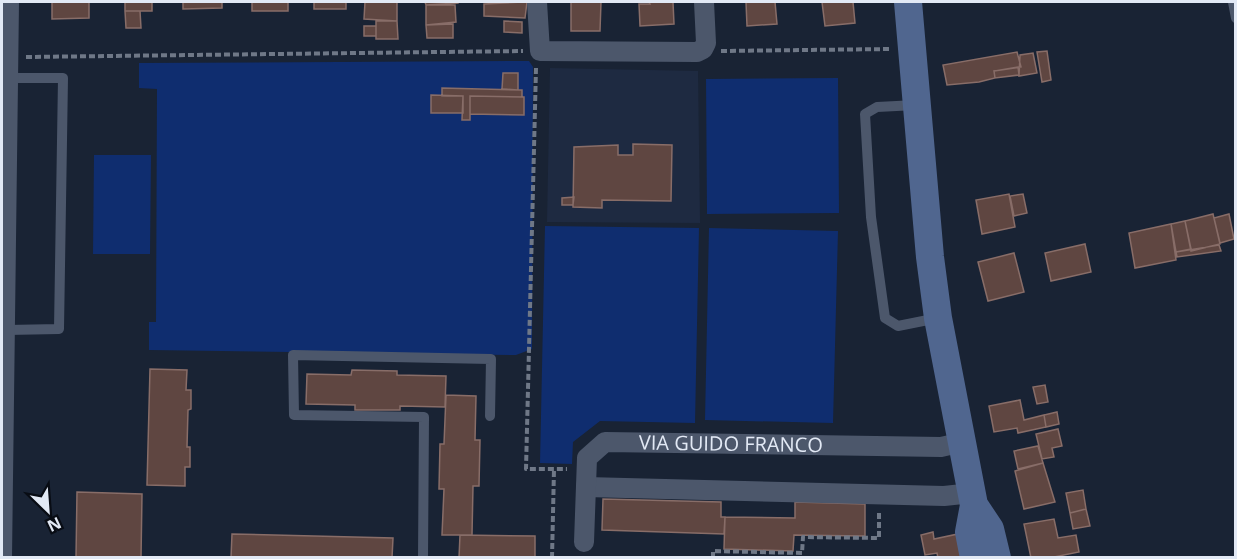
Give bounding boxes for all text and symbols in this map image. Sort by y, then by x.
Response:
street label: VIA GUIDO FRANCO [639,429,823,458]
north arrow [18,481,78,541]
text: N [44,512,65,537]

